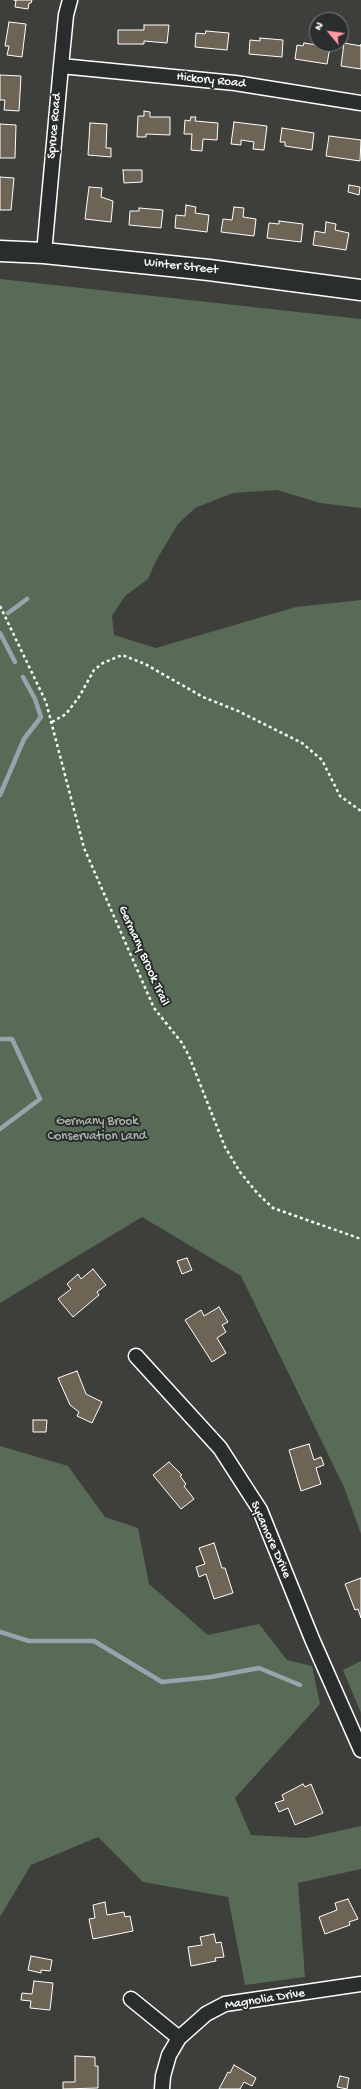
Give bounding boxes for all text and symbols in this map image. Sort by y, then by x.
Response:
north arrow [309,12,349,52]
text: N [312,21,326,33]
street label: Hickory Road [176,70,246,92]
street label: Spruce Road [44,93,66,159]
street label: Winter Street [143,255,219,279]
street label: Germany Brook Trail [114,904,172,1008]
park label: Germany Brook Conservation Land [48,1114,146,1145]
street label: Sycamore Drive [246,1499,294,1581]
street label: Magnolia Drive [224,1986,306,2014]

